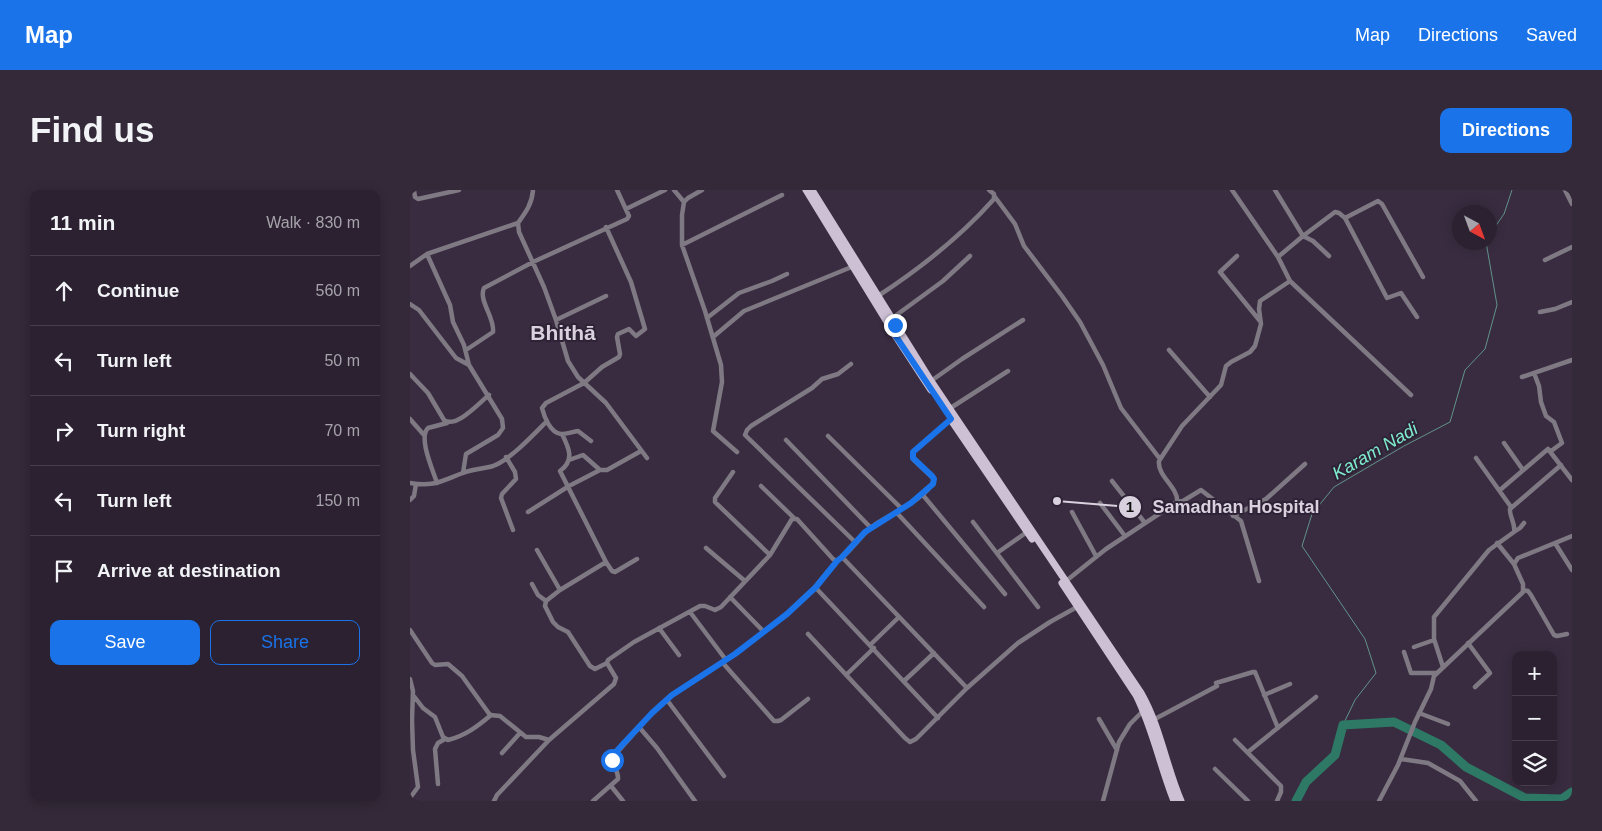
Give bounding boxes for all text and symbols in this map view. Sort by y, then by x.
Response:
text: Map [25,21,73,48]
text: Map [1355,25,1390,45]
text: Directions [1418,25,1498,45]
text: Saved [1526,25,1577,45]
button: Directions [1440,108,1572,153]
text: Find us [30,110,154,149]
north arrow [1452,205,1497,250]
text: 11 min [50,211,115,234]
text: Walk · 830 m [266,214,360,231]
icon: ahead [50,277,78,305]
text: Continue [97,280,179,301]
text: 560 m [316,282,360,299]
route end [884,314,907,337]
district label: Bhithā [530,321,596,344]
icon: left [50,347,78,375]
text: Turn left [97,350,172,371]
text: 50 m [324,352,360,369]
icon: right [50,417,78,445]
water label: Karam Nadi [1329,418,1422,483]
text: Turn right [97,420,185,441]
text: 70 m [324,422,360,439]
icon: left [50,487,78,515]
text: Turn left [97,490,172,511]
callout: Samadhan Hospital [1117,490,1329,523]
text: 150 m [316,492,360,509]
text: Samadhan Hospital [1152,497,1320,517]
text: 1 [1126,498,1134,515]
icon: arrive [50,557,78,585]
text: Arrive at destination [97,560,281,581]
button: Save [50,620,200,665]
button: Share [210,620,360,665]
map controls [1512,651,1557,786]
button: + [1512,651,1557,696]
button: − [1512,696,1557,741]
button: layers [1512,741,1557,786]
route start [601,749,624,772]

